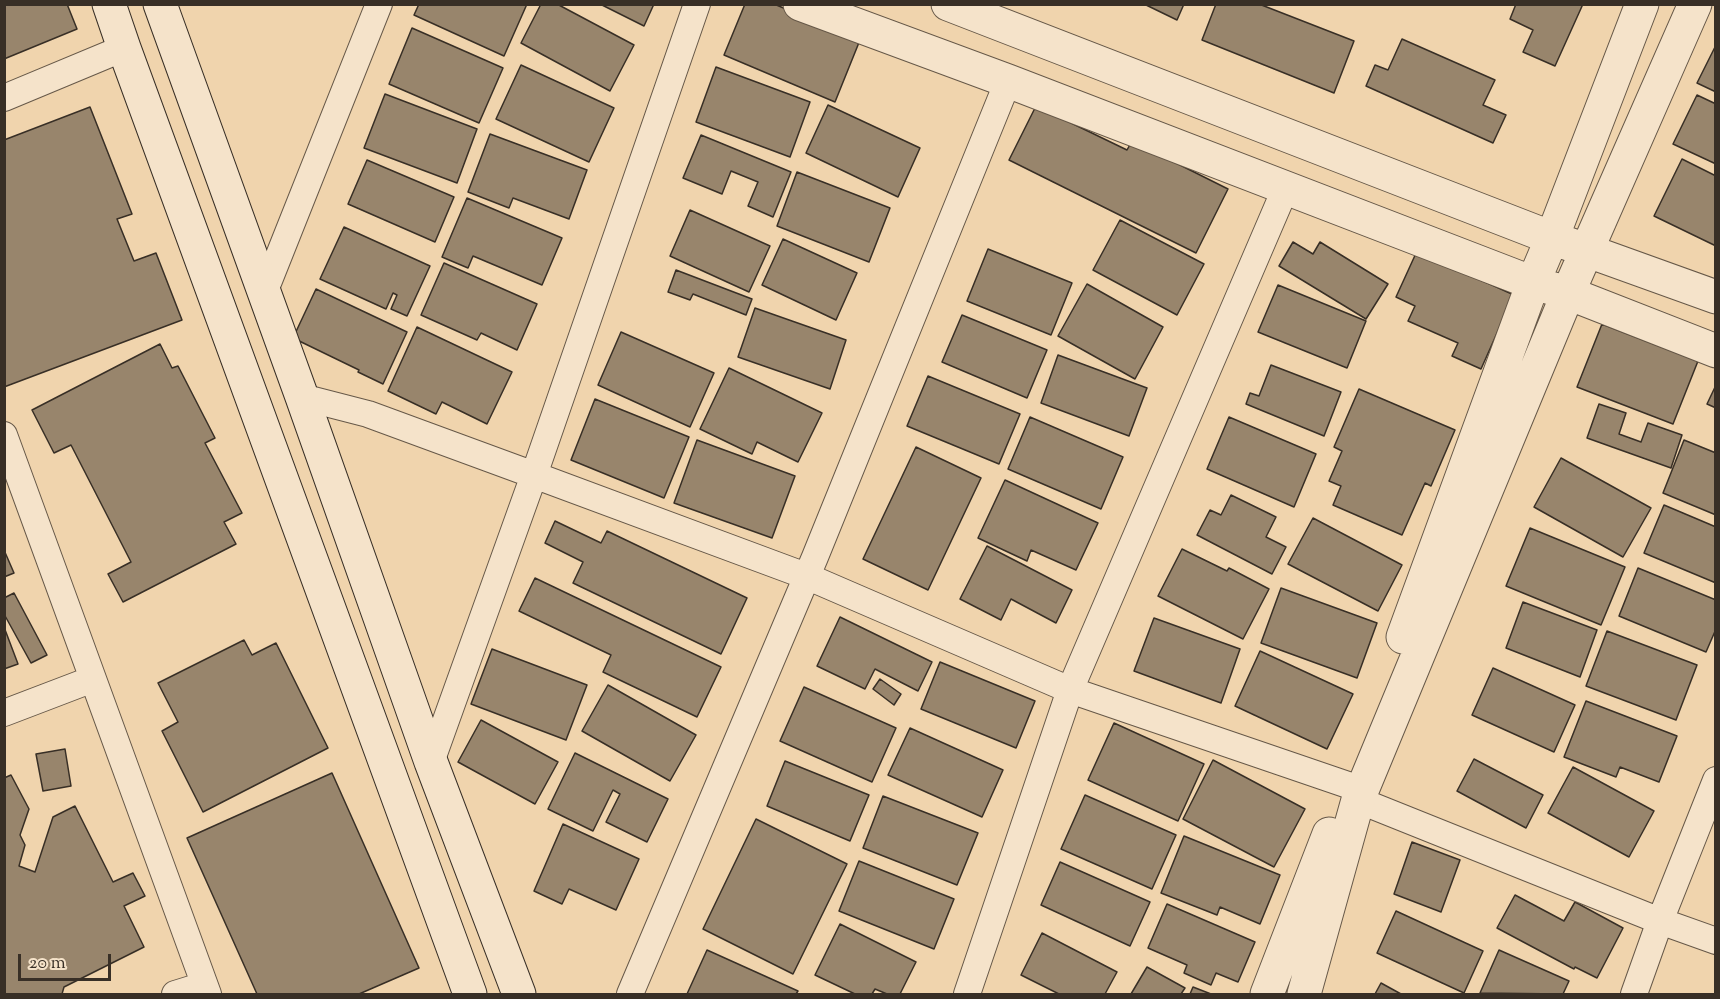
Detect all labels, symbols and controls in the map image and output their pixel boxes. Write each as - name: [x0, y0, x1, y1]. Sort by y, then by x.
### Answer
- scale bar: [21, 942, 114, 980]
- text: 20 m: [29, 951, 66, 977]

